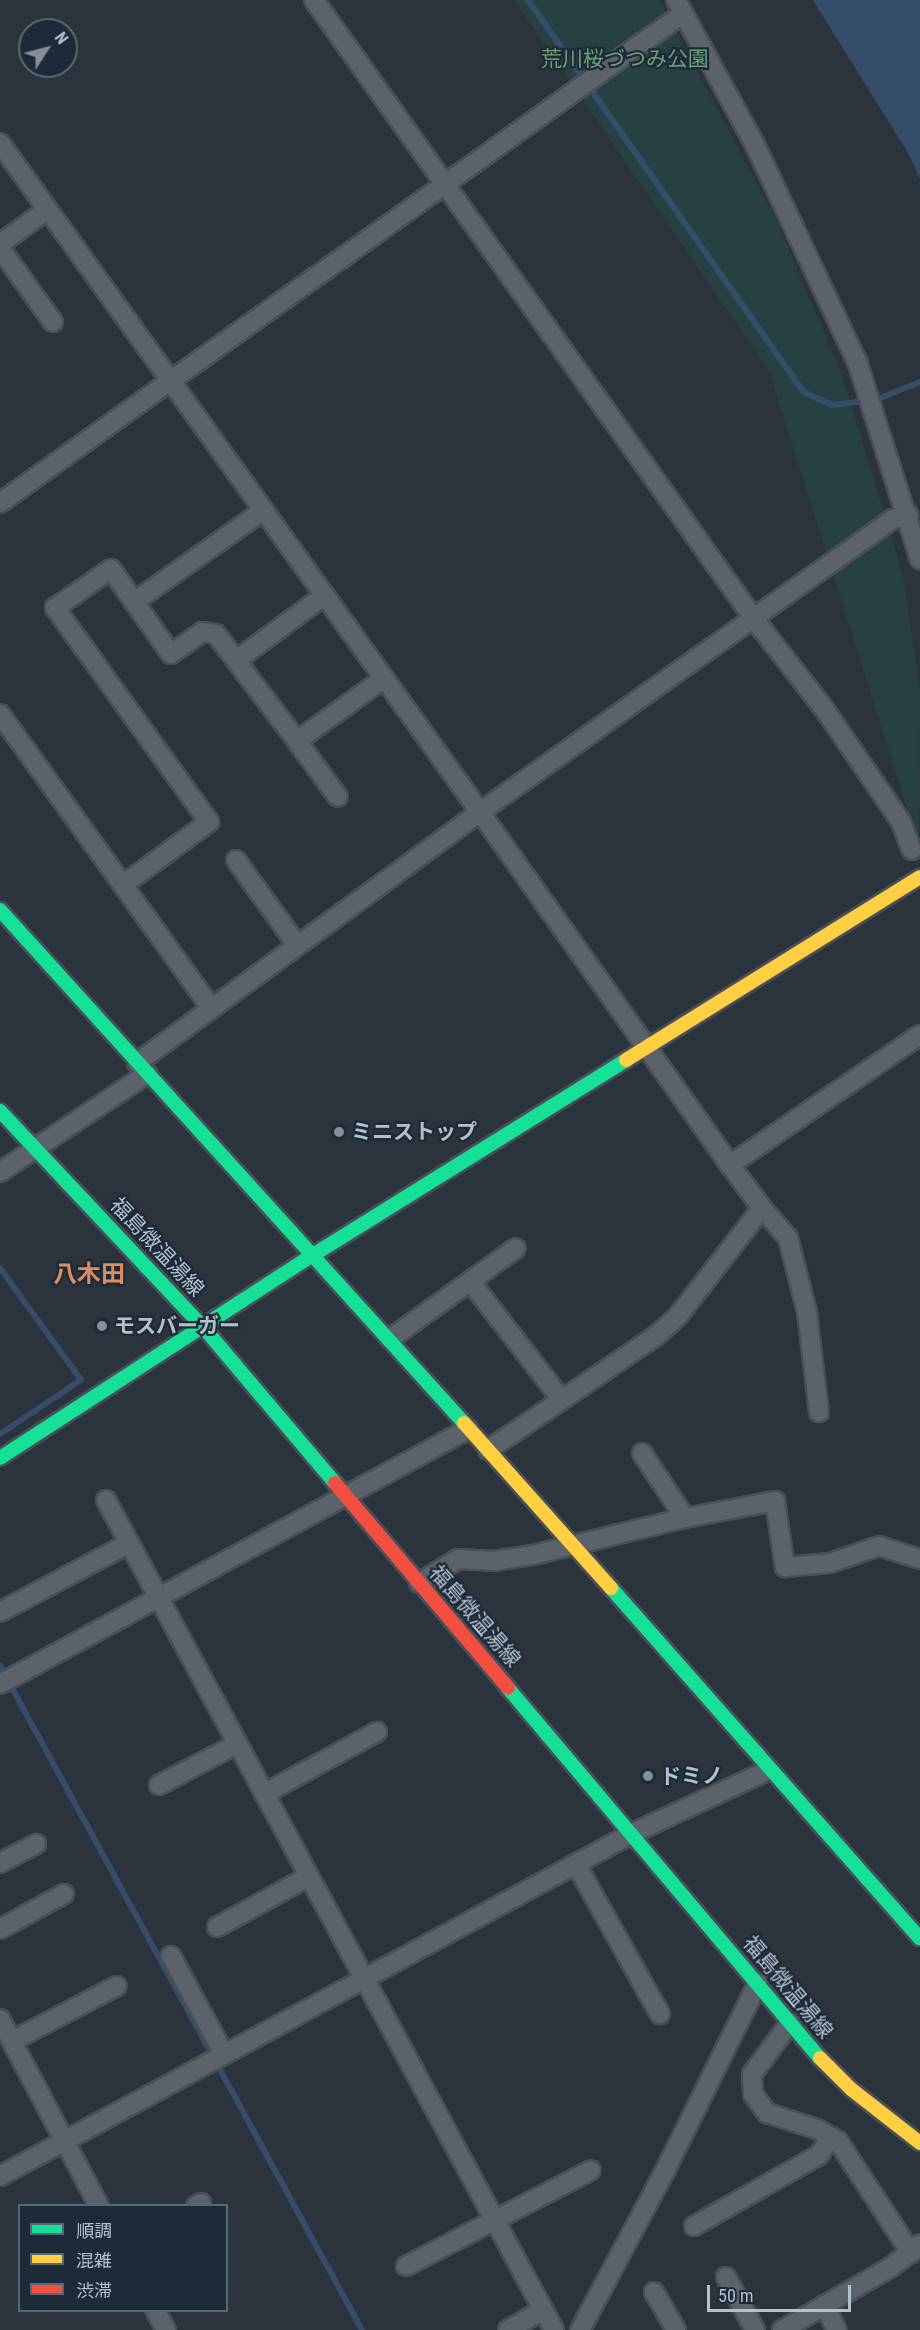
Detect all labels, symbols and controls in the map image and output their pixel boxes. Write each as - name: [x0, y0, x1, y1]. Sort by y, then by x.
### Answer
- north arrow: [18, 18, 78, 78]
- text: N: [51, 29, 72, 48]
- park label: 荒川桜づつみ公園: [541, 46, 709, 72]
- place label: ミニストップ: [351, 1119, 477, 1145]
- marker: ミニストップ: [332, 1125, 346, 1139]
- street label: 福島微温湯線: [105, 1192, 209, 1302]
- district label: 八木田: [53, 1261, 125, 1289]
- place label: モスバーガー: [114, 1313, 240, 1339]
- marker: モスバーガー: [95, 1319, 109, 1333]
- street label: 福島微温湯線: [424, 1560, 526, 1672]
- place label: ドミノ: [660, 1763, 723, 1789]
- marker: ドミノ: [641, 1769, 655, 1783]
- street label: 福島微温湯線: [738, 1931, 838, 2043]
- legend: [18, 2204, 228, 2312]
- text: 順調: [76, 2220, 112, 2241]
- text: 混雑: [76, 2250, 112, 2271]
- scale bar: [710, 2273, 854, 2311]
- text: 渋滞: [76, 2280, 112, 2301]
- text: 50 m: [718, 2285, 753, 2306]

